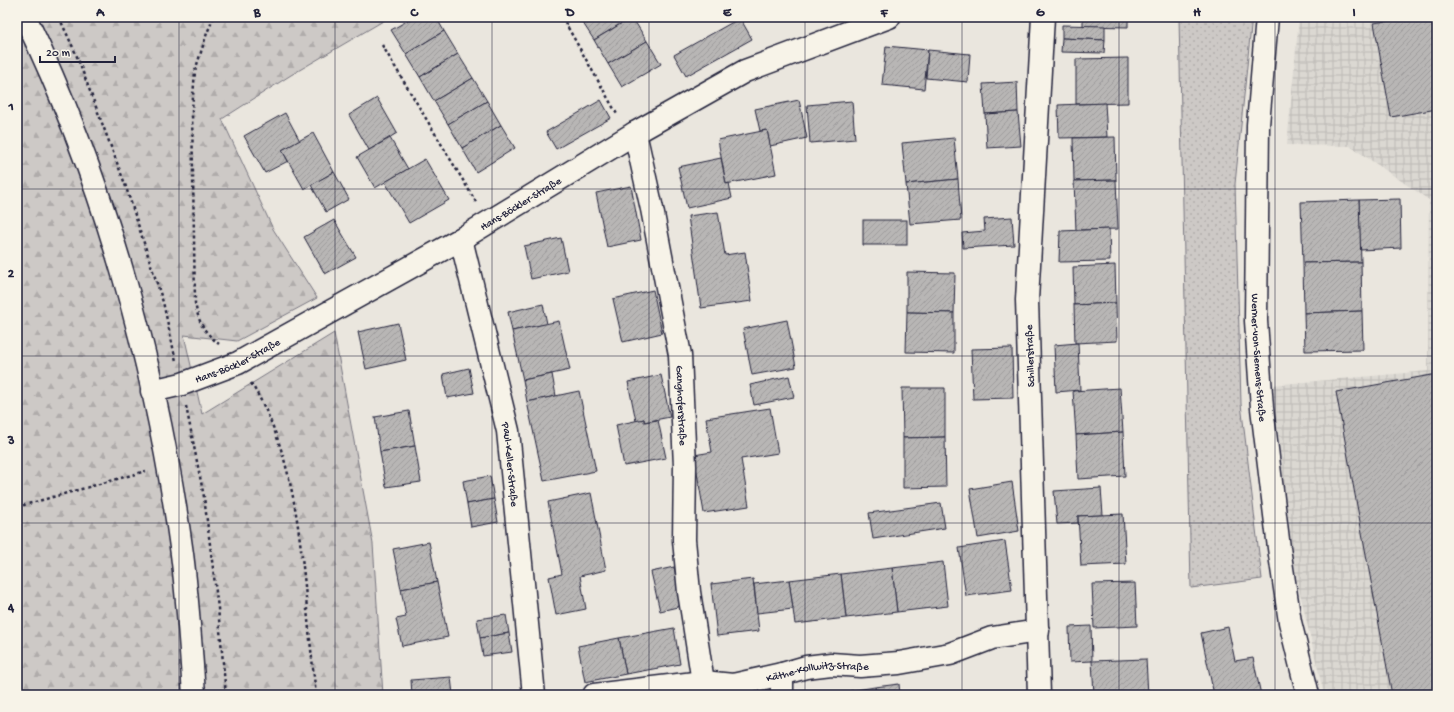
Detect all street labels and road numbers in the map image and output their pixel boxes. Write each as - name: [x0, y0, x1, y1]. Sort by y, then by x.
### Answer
- street label: Hans-Böckler-Straße: [478, 175, 564, 234]
- street label: Werner-von-Siemens-Straße: [1248, 294, 1268, 423]
- street label: Schillerstraße: [1024, 324, 1038, 387]
- street label: Hans-Böckler-Straße: [194, 337, 283, 387]
- street label: Ganghoferstraße: [672, 365, 688, 446]
- street label: Paul-Keller-Straße: [498, 420, 519, 508]
- street label: Käthe-Kollwitz-Straße: [765, 660, 870, 685]

